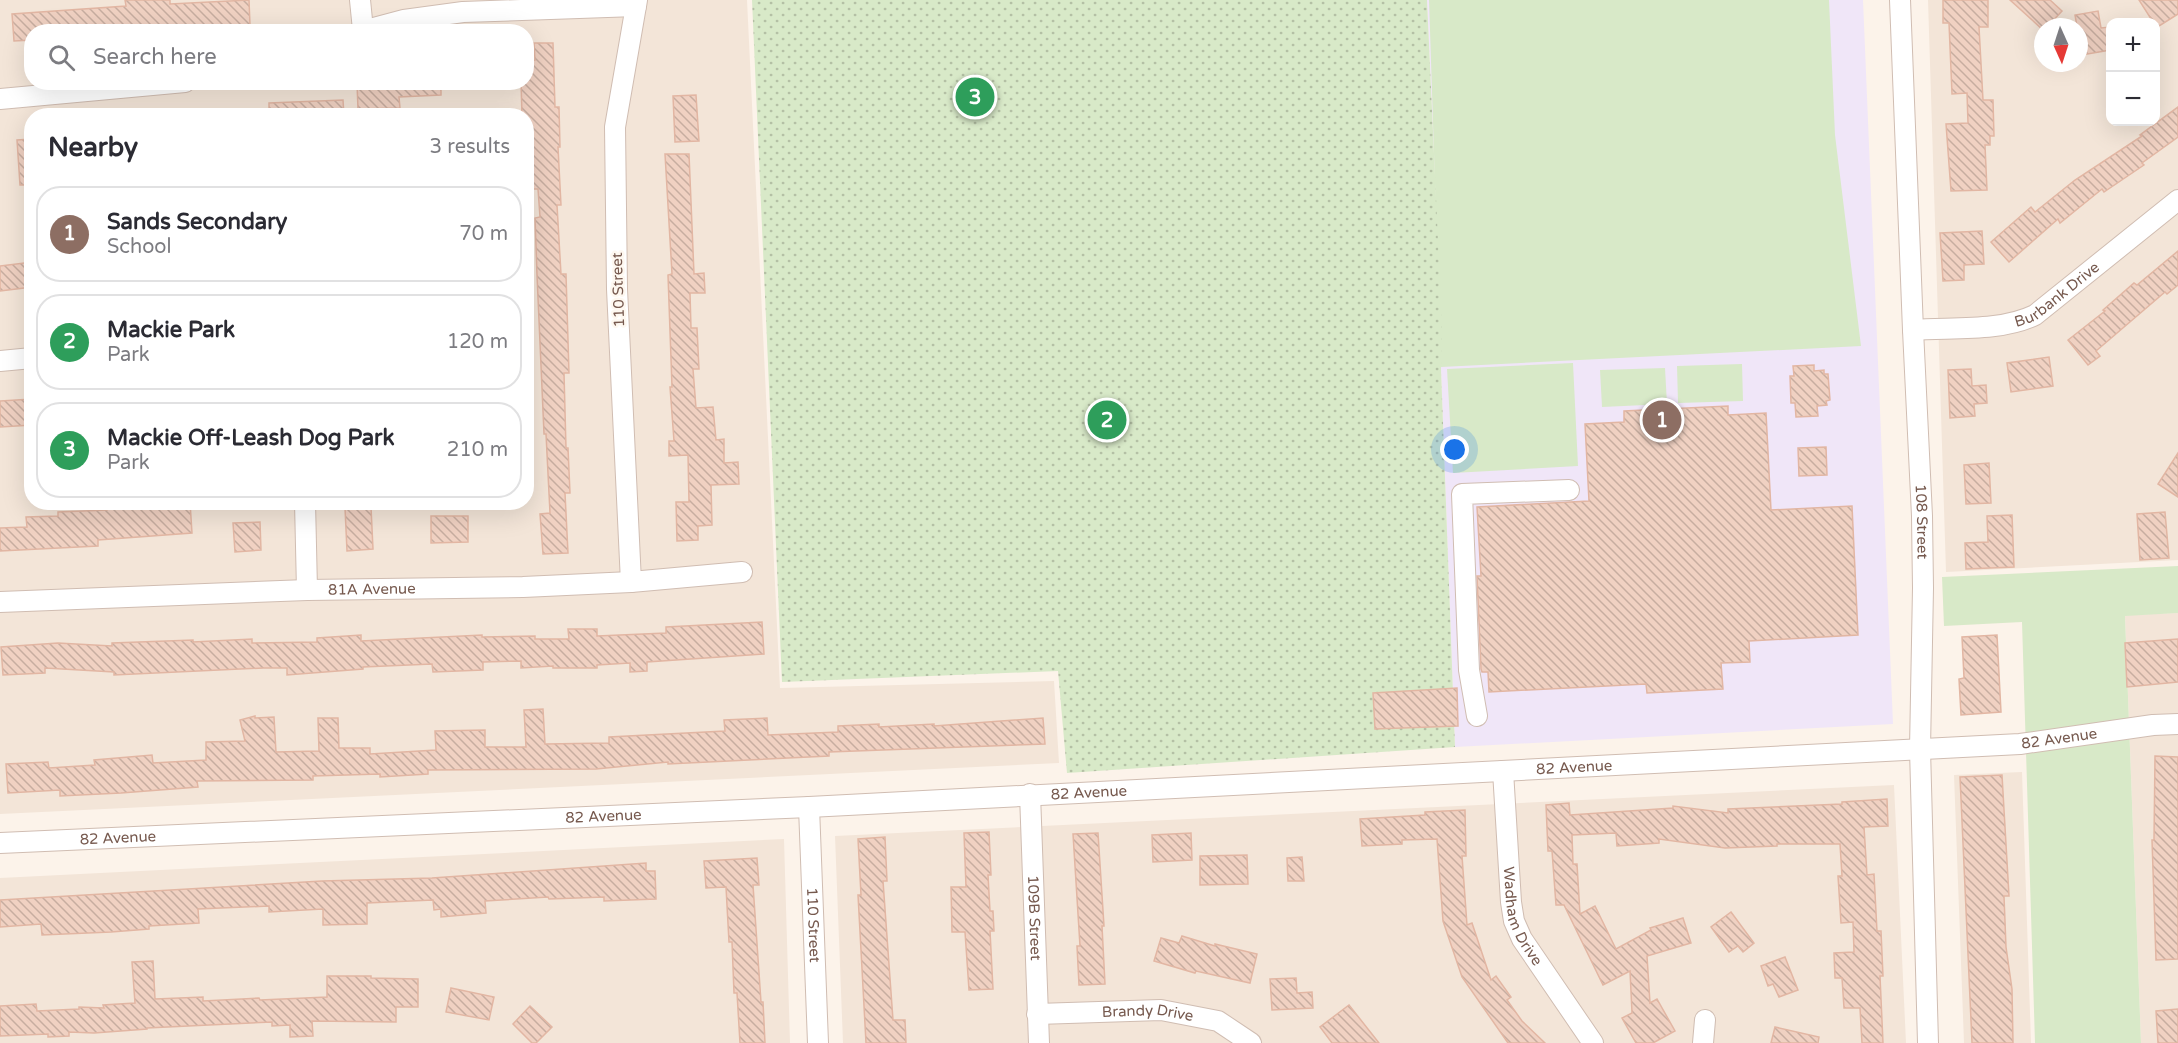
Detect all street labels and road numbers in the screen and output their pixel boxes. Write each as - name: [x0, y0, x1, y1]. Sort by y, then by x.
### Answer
- street label: 110 Street: [608, 252, 628, 328]
- street label: Burbank Drive: [2012, 258, 2103, 331]
- street label: 108 Street: [1911, 484, 1932, 559]
- street label: 81A Avenue: [328, 579, 416, 599]
- street label: 82 Avenue: [2020, 724, 2098, 753]
- street label: 82 Avenue: [1536, 756, 1613, 778]
- street label: 82 Avenue: [1050, 781, 1127, 803]
- street label: 82 Avenue: [565, 805, 642, 827]
- street label: 82 Avenue: [79, 827, 156, 848]
- street label: Wadham Drive: [1500, 866, 1546, 969]
- street label: 109B Street: [1024, 875, 1045, 961]
- street label: 110 Street: [803, 887, 824, 963]
- street label: Brandy Drive: [1102, 1000, 1195, 1025]

